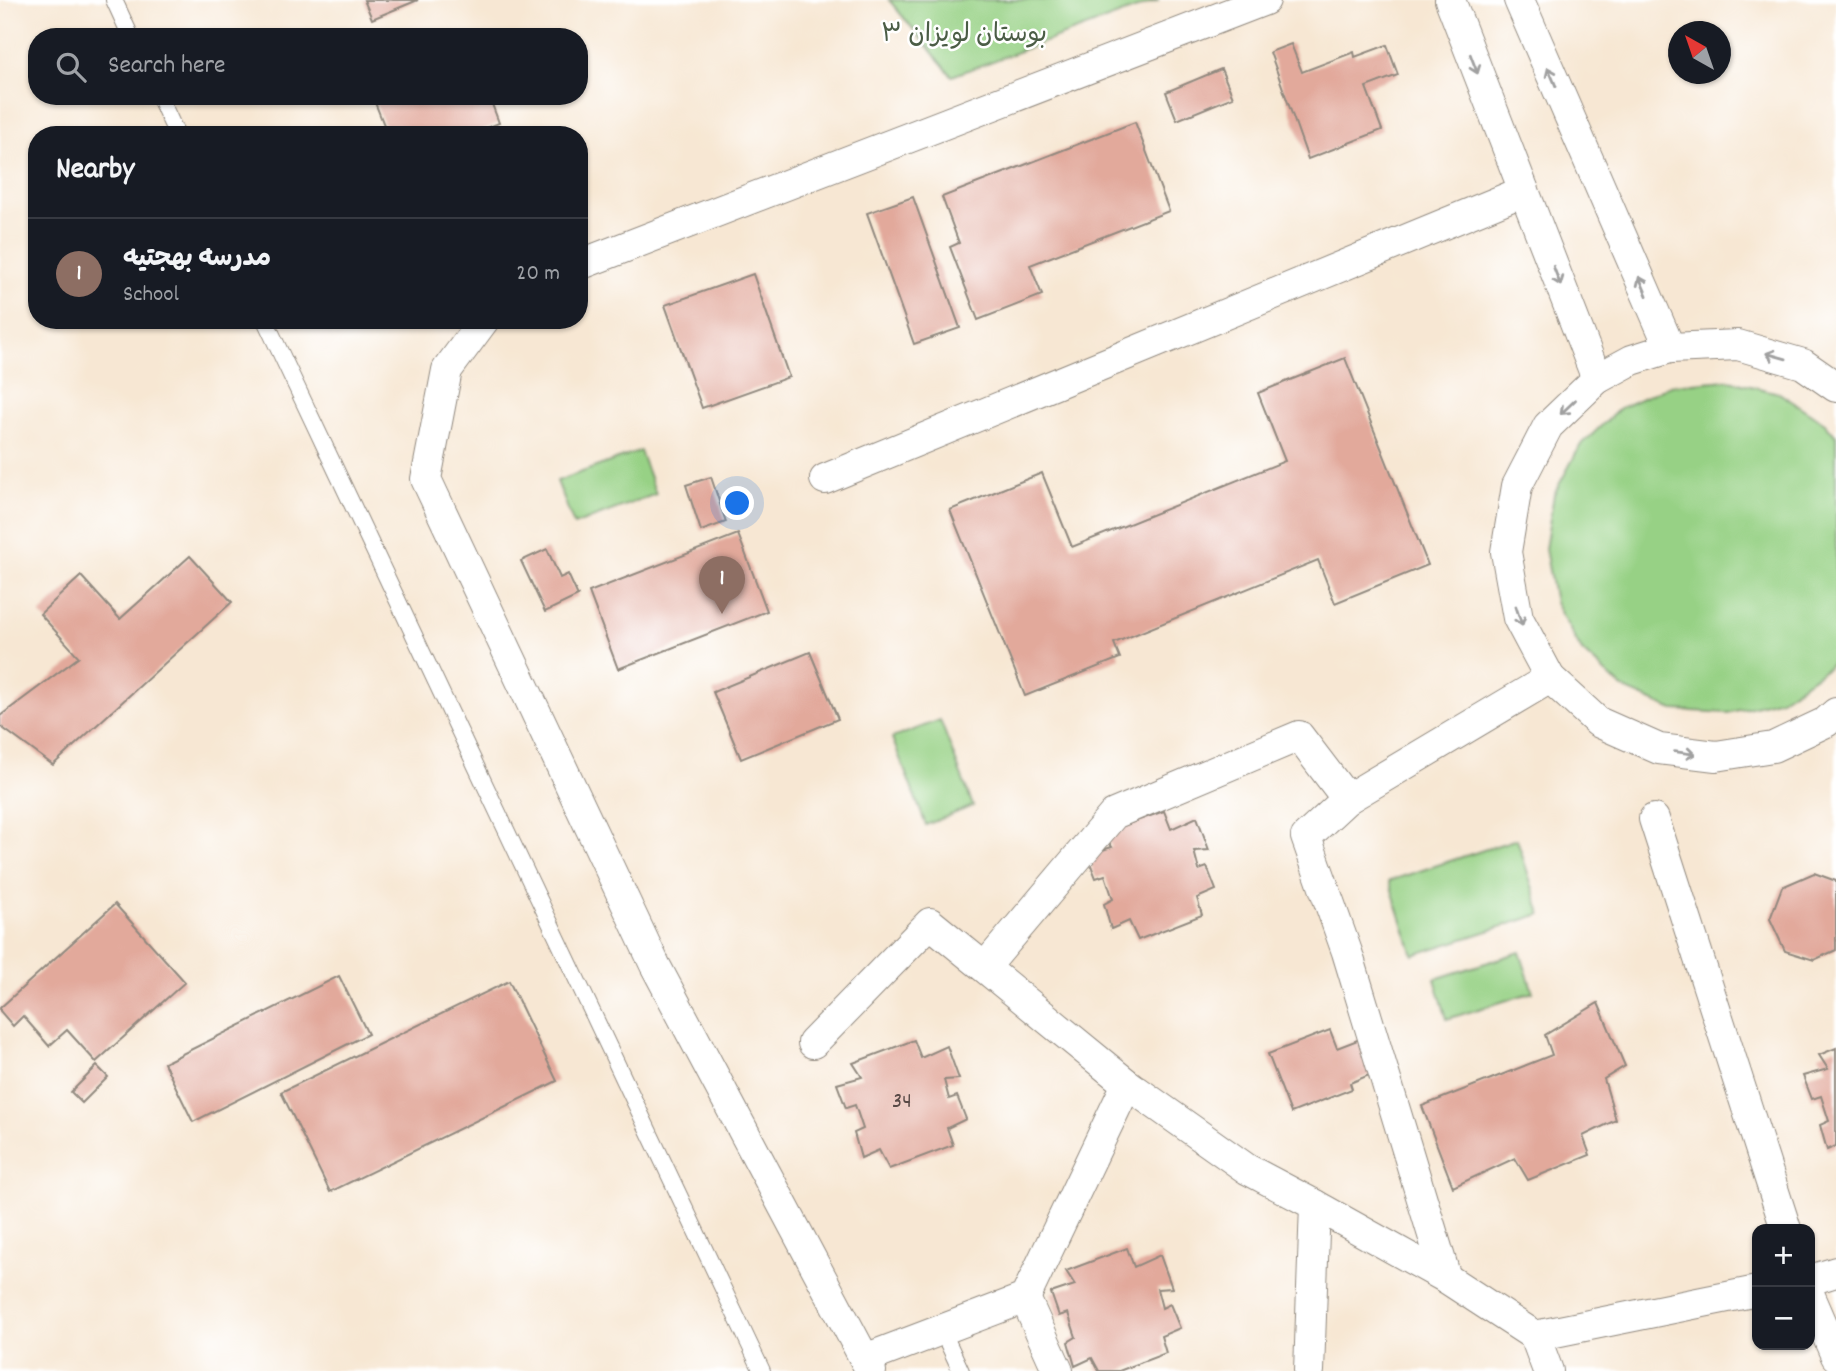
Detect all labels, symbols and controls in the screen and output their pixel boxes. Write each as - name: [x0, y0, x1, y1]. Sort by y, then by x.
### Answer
- park label: بوستان لویزان ۳: [881, 17, 1047, 54]
- north arrow: [1668, 21, 1731, 84]
- search box: [28, 28, 588, 105]
- icon: search: [52, 48, 90, 86]
- text: Search here: [108, 48, 226, 85]
- one-way arrow: [1469, 52, 1482, 74]
- one-way arrow: [1545, 67, 1558, 88]
- text: Nearby: [56, 150, 134, 193]
- text: مدرسه بهجتیه: [123, 241, 271, 278]
- text: 1: [76, 258, 82, 291]
- text: 20 m: [516, 258, 560, 291]
- one-way arrow: [1551, 264, 1564, 286]
- one-way arrow: [1636, 275, 1649, 297]
- text: School: [123, 279, 179, 312]
- one-way arrow: [1765, 349, 1787, 362]
- one-way arrow: [1559, 399, 1577, 415]
- your location: [720, 486, 754, 520]
- pin: 1: [699, 556, 745, 614]
- one-way arrow: [1514, 604, 1526, 626]
- one-way arrow: [1673, 746, 1695, 759]
- house number: 34: [892, 1086, 912, 1119]
- map controls: [1752, 1224, 1815, 1350]
- button: +: [1752, 1224, 1815, 1287]
- button: −: [1752, 1287, 1815, 1350]

